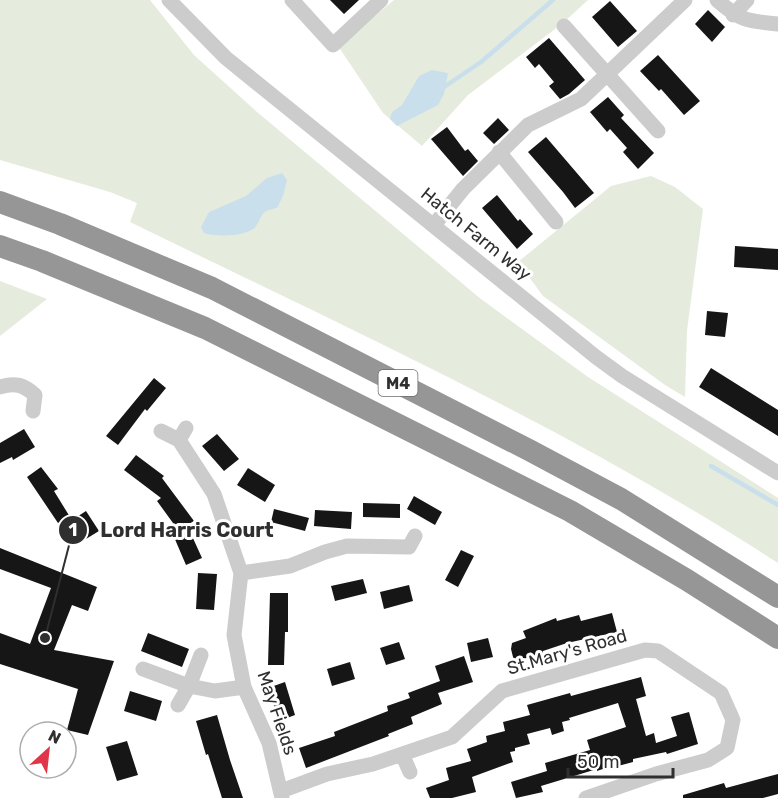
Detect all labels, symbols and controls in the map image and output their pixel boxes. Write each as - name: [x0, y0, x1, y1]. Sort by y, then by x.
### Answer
- street label: Hatch Farm Way: [416, 183, 536, 285]
- road number: M4: [378, 370, 418, 396]
- callout: Lord Harris Court: [58, 511, 286, 549]
- text: Lord Harris Court: [100, 518, 274, 542]
- text: 1: [69, 519, 77, 541]
- street label: St.Mary's Road: [505, 624, 629, 680]
- street label: May Fields: [252, 668, 302, 758]
- north arrow: [18, 720, 78, 780]
- text: N: [45, 726, 64, 748]
- scale bar: [568, 741, 673, 779]
- text: 50 m: [577, 751, 620, 773]

